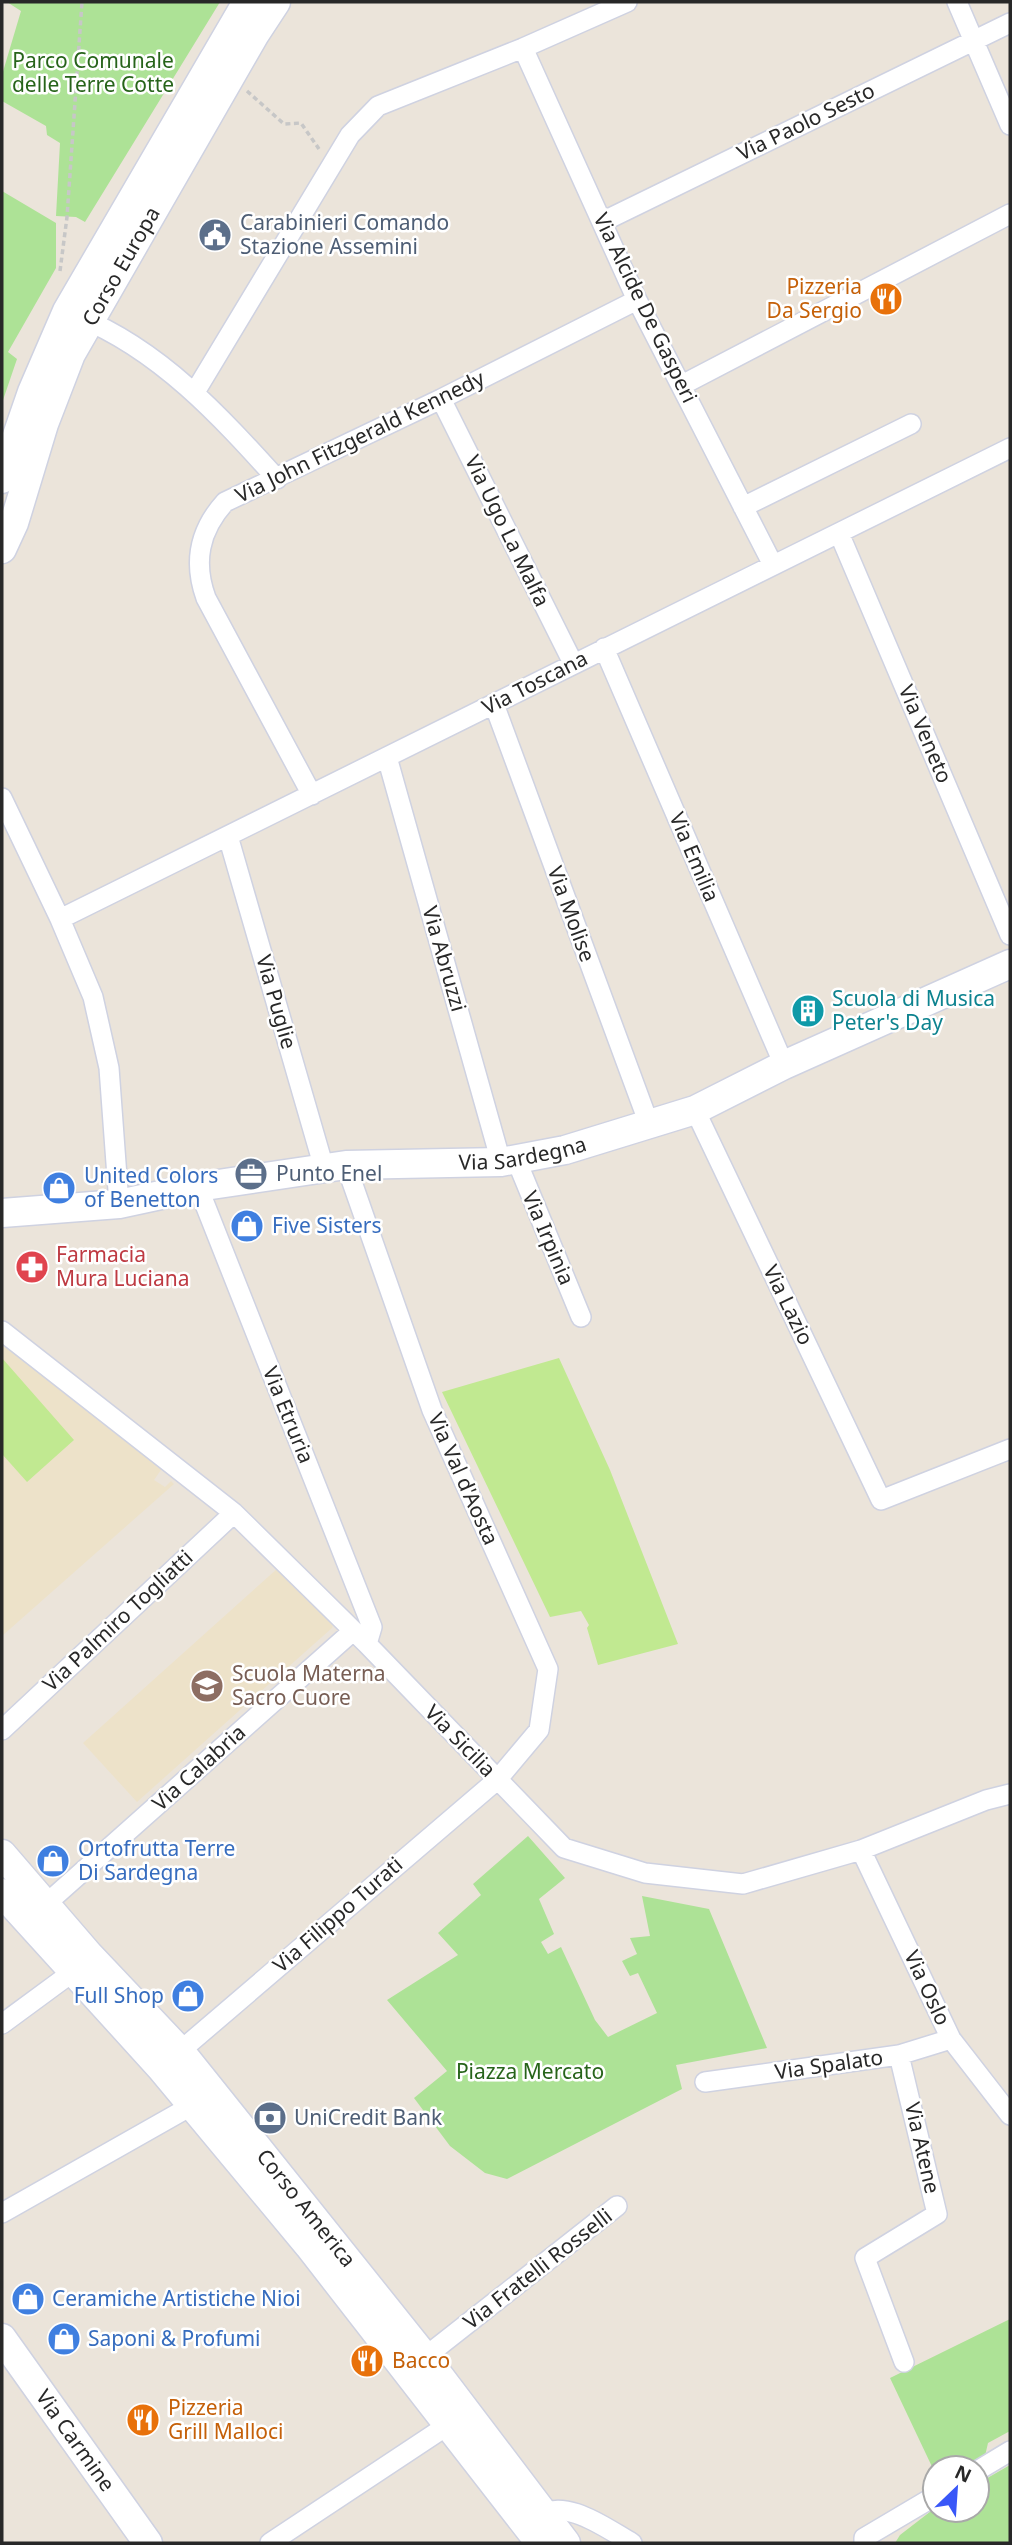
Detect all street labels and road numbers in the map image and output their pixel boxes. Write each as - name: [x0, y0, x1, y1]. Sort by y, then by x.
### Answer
- street label: Via Paolo Sesto: [732, 76, 879, 167]
- street label: Corso Europa: [75, 201, 166, 331]
- street label: Via Alcide De Gasperi: [588, 208, 704, 407]
- street label: Via John Fitzgerald Kennedy: [230, 363, 489, 509]
- street label: Via Ugo La Malfa: [459, 450, 557, 611]
- street label: Via Toscana: [477, 644, 592, 721]
- street label: Via Veneto: [893, 680, 959, 787]
- street label: Via Emilia: [664, 808, 726, 906]
- street label: Via Molise: [542, 862, 602, 965]
- street label: Via Abruzzi: [417, 903, 473, 1015]
- street label: Via Puglie: [250, 951, 304, 1052]
- street label: Via Sardegna: [458, 1129, 590, 1176]
- street label: Via Irpinia: [517, 1186, 581, 1289]
- street label: Via Lazio: [757, 1260, 820, 1349]
- street label: Via Etruria: [257, 1362, 321, 1467]
- street label: Via Val d'Aosta: [422, 1408, 506, 1549]
- street label: Via Palmiro Togliatti: [36, 1543, 198, 1697]
- street label: Via Sicilia: [419, 1698, 502, 1783]
- street label: Via Calabria: [146, 1718, 251, 1817]
- street label: Via Filippo Turati: [267, 1850, 408, 1978]
- street label: Via Oslo: [898, 1945, 957, 2030]
- street label: Via Spalato: [773, 2043, 885, 2085]
- street label: Via Atene: [899, 2099, 947, 2196]
- street label: Corso America: [251, 2143, 363, 2273]
- street label: Via Fratelli Rosselli: [457, 2201, 617, 2335]
- street label: Via Carmine: [30, 2383, 122, 2497]

